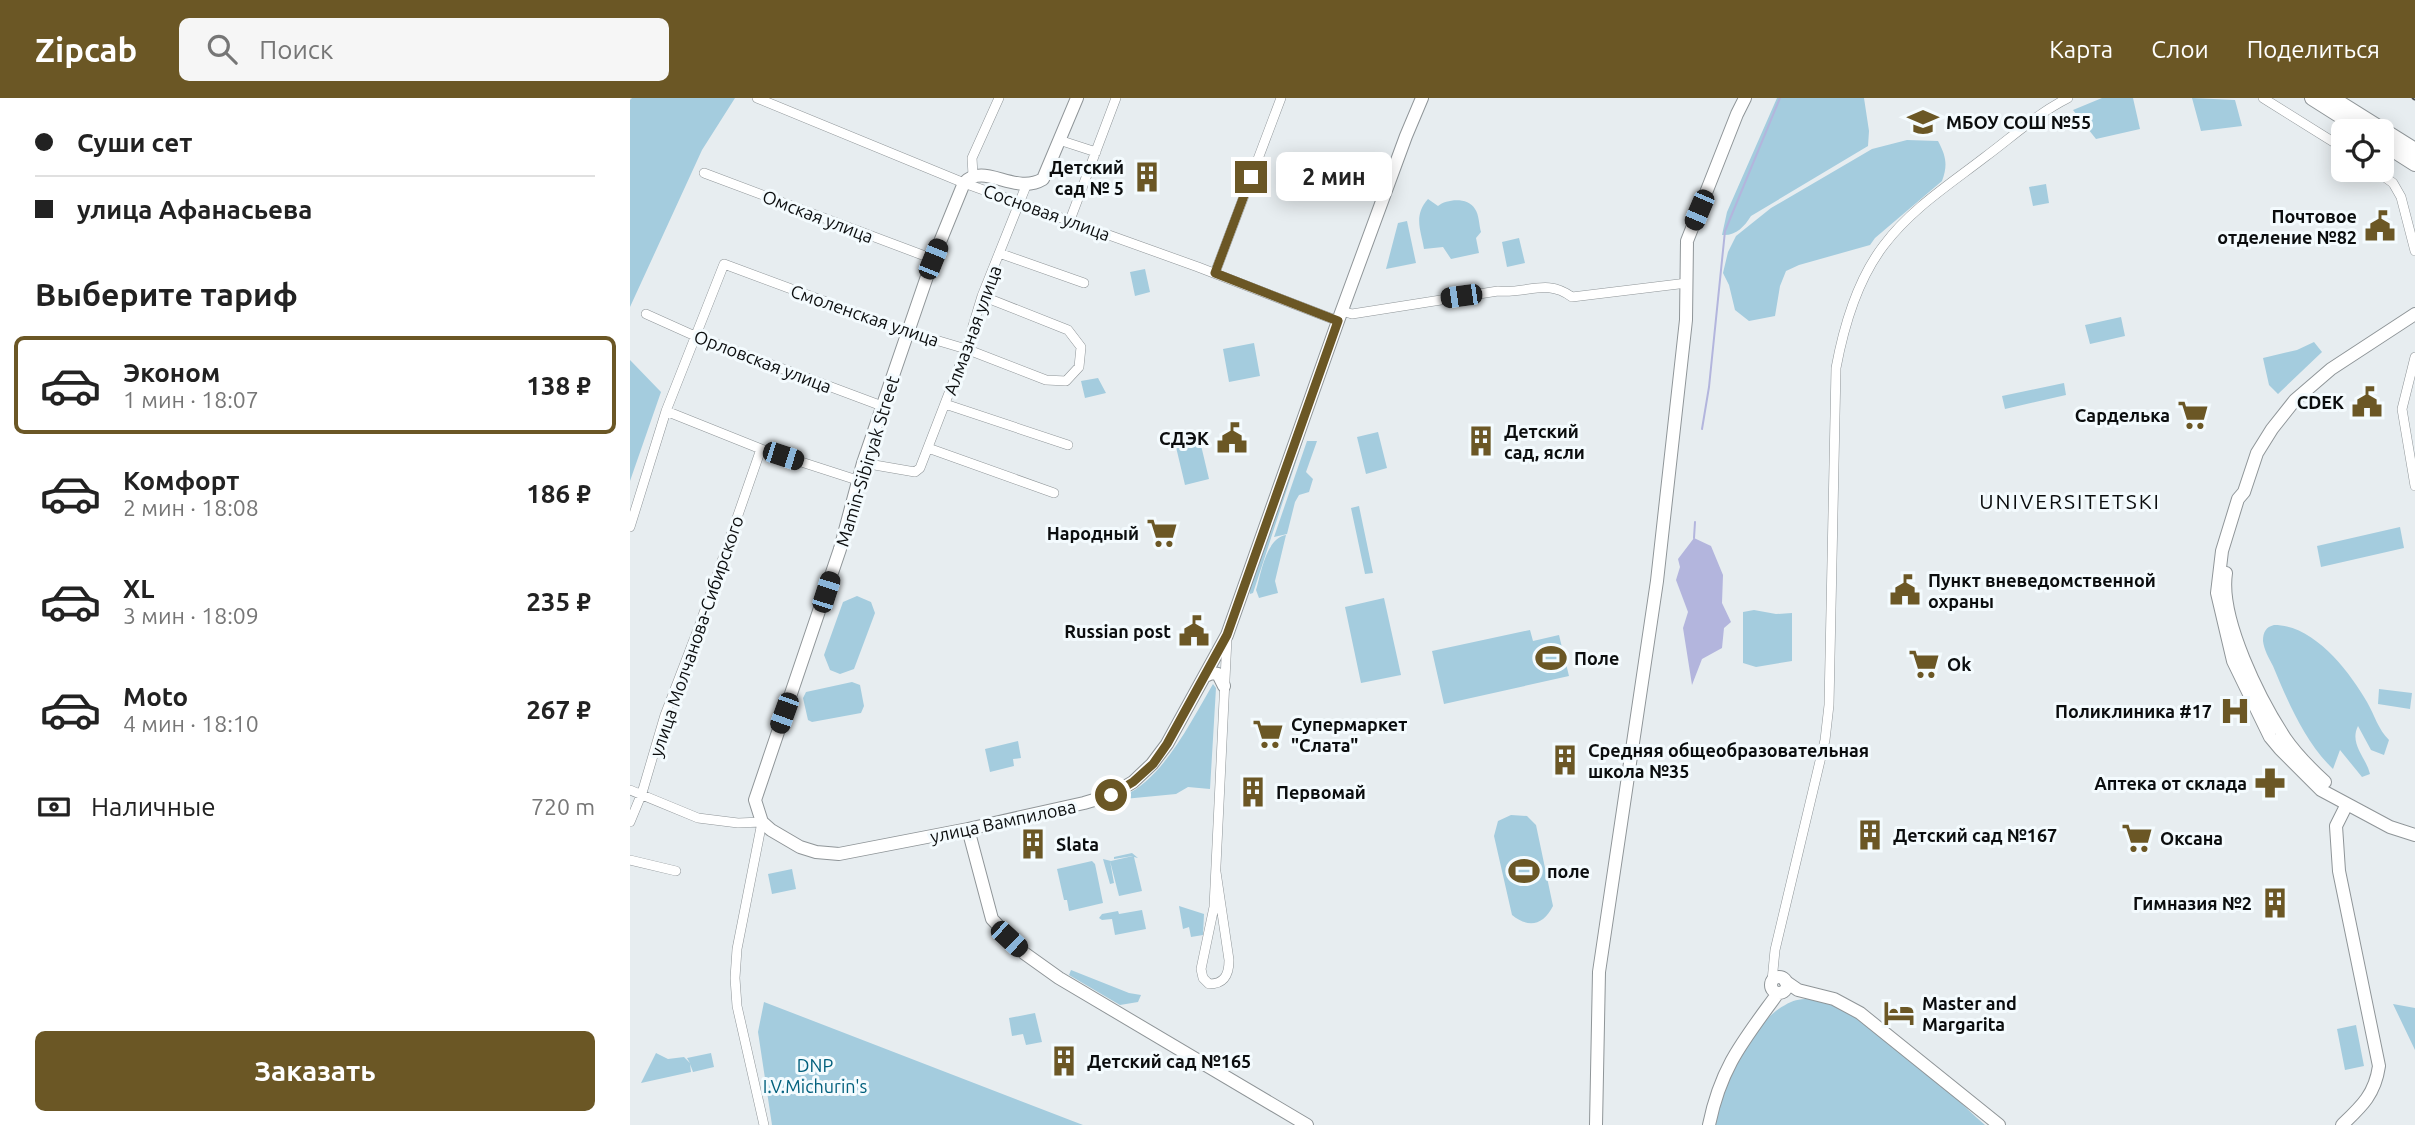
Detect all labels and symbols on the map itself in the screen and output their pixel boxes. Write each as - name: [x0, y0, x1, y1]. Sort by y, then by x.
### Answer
- school or university icon: МБОУ СОШ №55: [1906, 105, 1940, 139]
- place label: МБОУ СОШ №55: [1946, 112, 2091, 132]
- callout: 2 мин: [1276, 153, 1391, 202]
- place label: Детский сад № 5: [1049, 157, 1124, 198]
- building icon: Детский сад № 5: [1130, 160, 1164, 194]
- route end: [1235, 161, 1267, 193]
- street label: Сосновая улица: [981, 180, 1113, 244]
- street label: Омская улица: [760, 186, 876, 246]
- car: [1682, 187, 1717, 233]
- place label: Почтовое отделение №82: [2217, 206, 2357, 247]
- public building icon: Почтовое отделение №82: [2363, 209, 2397, 243]
- car: [916, 236, 951, 282]
- street label: Алмазная улица: [939, 262, 1005, 398]
- street label: Смоленская улица: [788, 280, 942, 350]
- car: [1439, 283, 1484, 309]
- street label: Орловская улица: [692, 326, 834, 396]
- street label: Mamin-Sibiryak Street: [831, 373, 903, 549]
- public building icon: CDEK: [2350, 385, 2384, 419]
- place label: CDEK: [2297, 392, 2344, 412]
- supermarket icon: Сарделька: [2176, 398, 2210, 432]
- place label: Сарделька: [2075, 405, 2170, 425]
- public building icon: СДЭК: [1215, 421, 1249, 455]
- place label: Детский сад, ясли: [1504, 421, 1585, 462]
- building icon: Детский сад, ясли: [1464, 424, 1498, 458]
- place label: СДЭК: [1159, 428, 1209, 448]
- car: [760, 440, 807, 472]
- district label: UNIVERSITETSKI: [1979, 489, 2161, 513]
- street label: улица Молчанова-Сибирского: [645, 513, 747, 759]
- supermarket icon: Народный: [1145, 516, 1179, 550]
- place label: Народный: [1047, 523, 1139, 543]
- car: [810, 569, 843, 615]
- place label: Пункт вневедомственной охраны: [1928, 570, 2156, 611]
- public building icon: Пункт вневедомственной охраны: [1888, 573, 1922, 607]
- public building icon: Russian post: [1177, 614, 1211, 648]
- place label: Russian post: [1064, 621, 1171, 641]
- sports icon: Поле: [1534, 641, 1568, 675]
- supermarket icon: Ok: [1907, 647, 1941, 681]
- place label: Поле: [1574, 648, 1619, 668]
- place label: Ok: [1947, 654, 1971, 674]
- car: [767, 690, 802, 736]
- hospital icon: Поликлиника #17: [2218, 694, 2252, 728]
- place label: Поликлиника #17: [2055, 701, 2212, 721]
- place label: Супермаркет "Слата": [1291, 714, 1407, 755]
- supermarket icon: Супермаркет "Слата": [1251, 717, 1285, 751]
- place label: Средняя общеобразовательная школа №35: [1588, 740, 1869, 781]
- building icon: Средняя общеобразовательная школа №35: [1548, 743, 1582, 777]
- pharmacy icon: Аптека от склада: [2253, 766, 2287, 800]
- place label: Аптека от склада: [2094, 773, 2247, 793]
- building icon: Первомай: [1236, 775, 1270, 809]
- route start: [1095, 779, 1127, 811]
- place label: Первомай: [1276, 782, 1366, 802]
- street label: улица Вампилова: [928, 796, 1078, 846]
- building icon: Детский сад №167: [1853, 818, 1887, 852]
- supermarket icon: Оксана: [2120, 821, 2154, 855]
- place label: Детский сад №167: [1893, 825, 2057, 845]
- building icon: Slata: [1016, 827, 1050, 861]
- place label: Оксана: [2160, 828, 2223, 848]
- place label: Slata: [1056, 834, 1099, 854]
- sports icon: поле: [1507, 854, 1541, 888]
- place label: поле: [1547, 861, 1590, 881]
- building icon: Гимназия №2: [2258, 886, 2292, 920]
- place label: Гимназия №2: [2133, 893, 2252, 913]
- car: [987, 917, 1032, 961]
- place label: Master and Margarita: [1922, 993, 2017, 1034]
- hotel icon: Master and Margarita: [1882, 996, 1916, 1030]
- building icon: Детский сад №165: [1047, 1044, 1081, 1078]
- place label: Детский сад №165: [1087, 1051, 1251, 1071]
- park label: DNP I.V.Michurin's: [763, 1055, 868, 1096]

